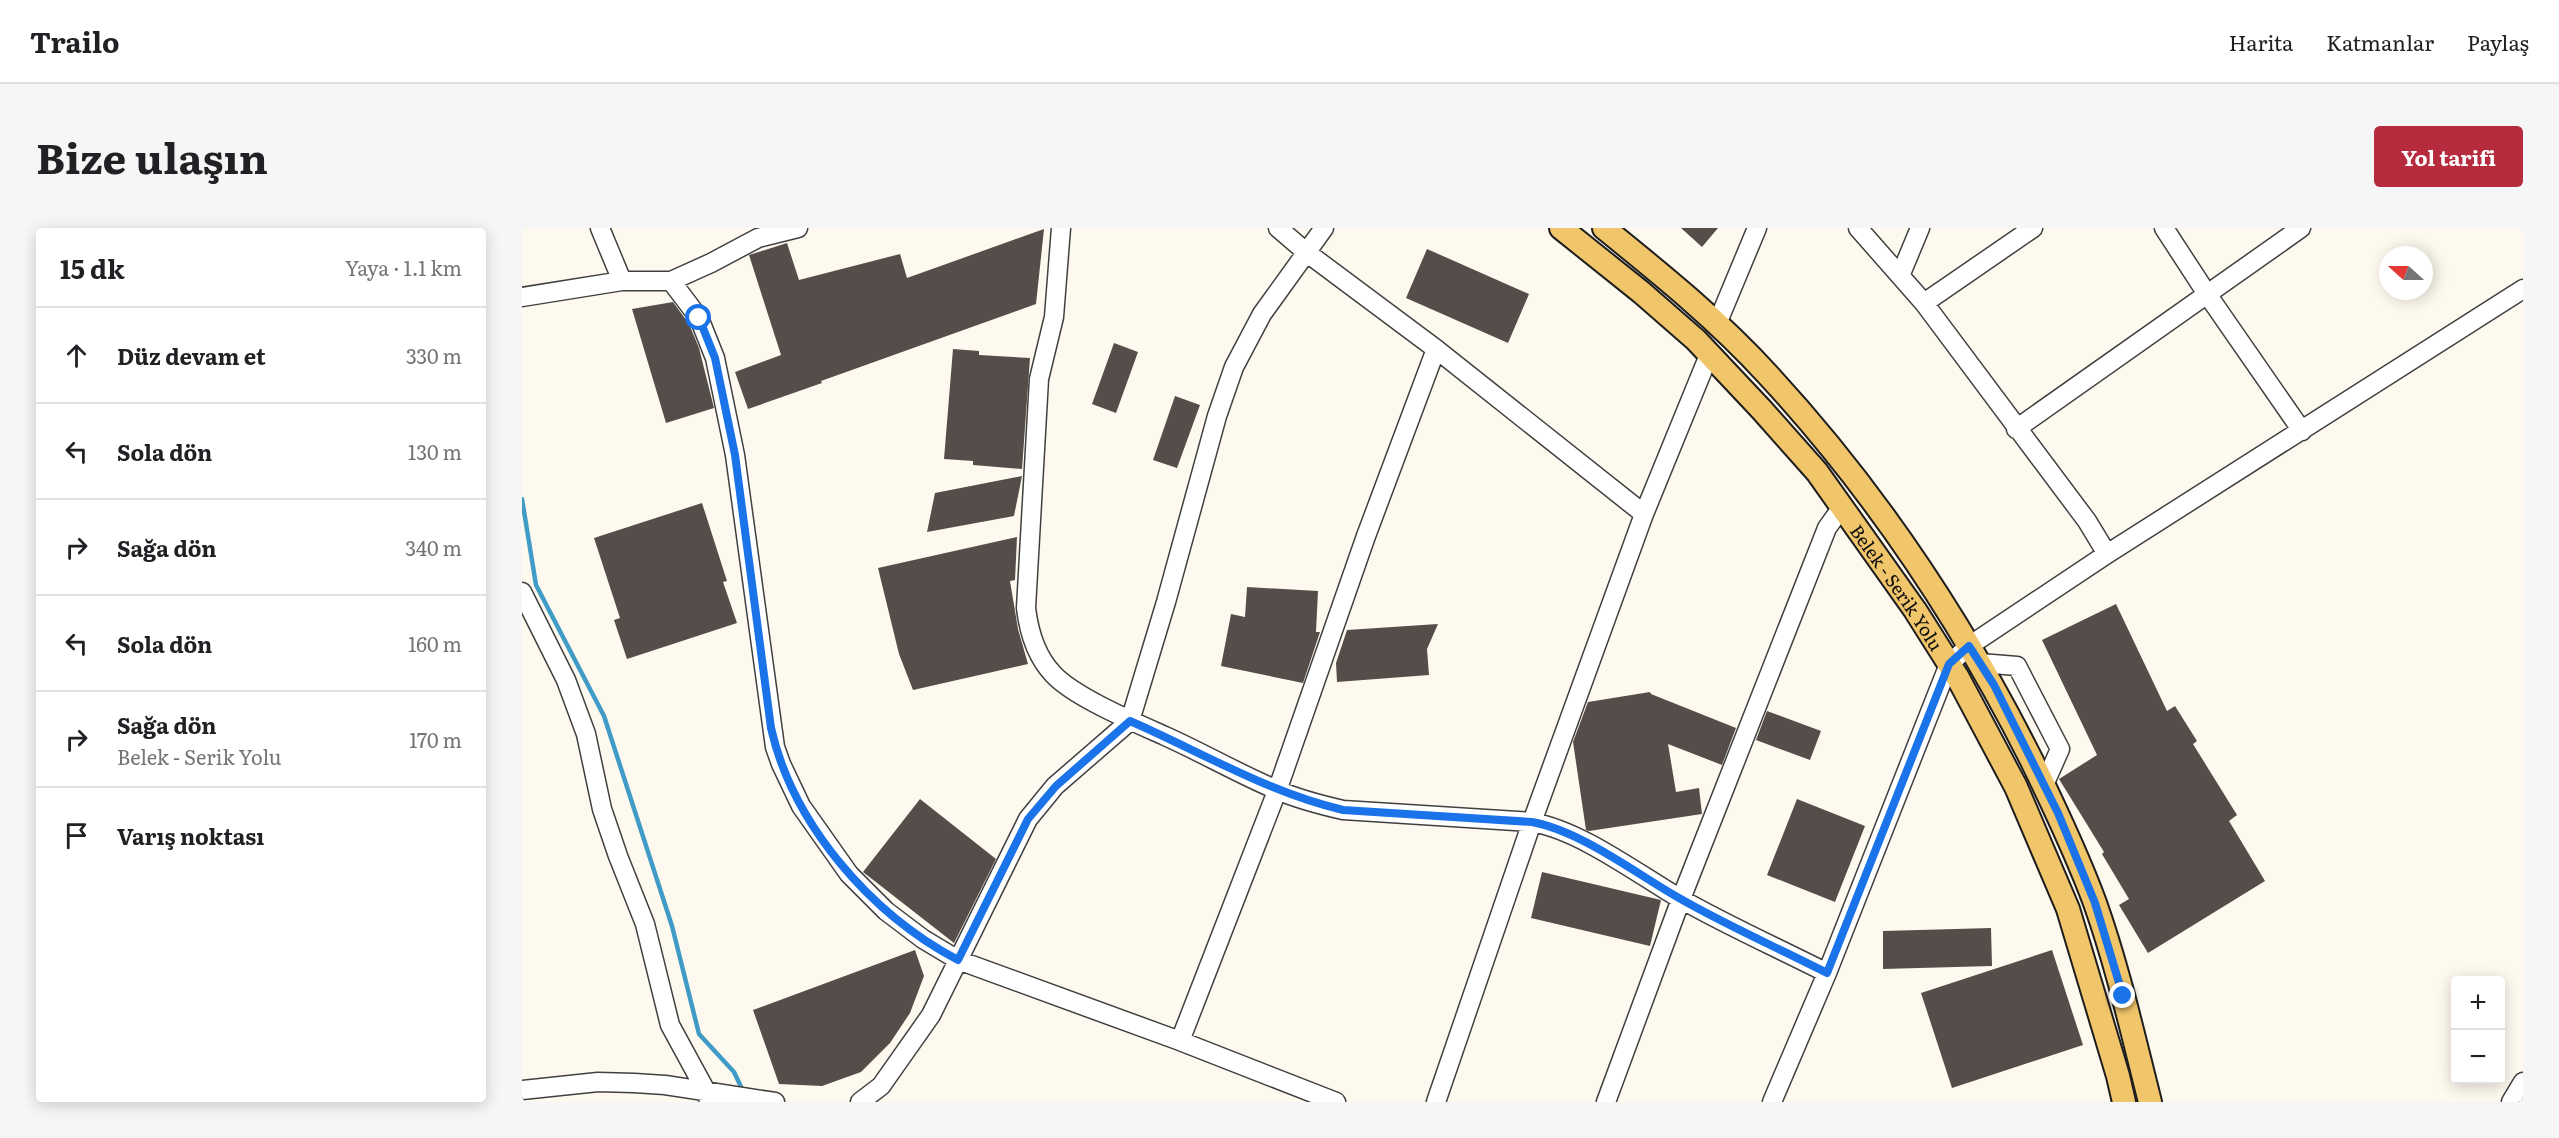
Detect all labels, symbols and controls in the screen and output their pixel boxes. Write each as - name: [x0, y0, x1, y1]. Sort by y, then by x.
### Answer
- text: Trailo: [30, 20, 119, 62]
- text: Harita: [2229, 26, 2293, 57]
- text: Katmanlar: [2326, 26, 2434, 57]
- text: Paylaş: [2467, 26, 2529, 57]
- text: Bize ulaşın: [36, 125, 268, 187]
- button: Yol tarifi: [2374, 126, 2523, 187]
- north arrow: [2379, 246, 2433, 300]
- text: 15 dk: [60, 248, 125, 287]
- text: Yaya · 1.1 km: [345, 252, 462, 282]
- route start: [685, 304, 711, 330]
- icon: ahead: [60, 339, 93, 372]
- text: Düz devam et: [117, 339, 266, 372]
- text: 330 m: [406, 340, 462, 370]
- icon: left: [60, 435, 93, 468]
- text: Sola dön: [117, 435, 212, 468]
- text: 130 m: [408, 436, 462, 466]
- street label: Belek - Serik Yolu: [1844, 518, 1951, 655]
- icon: right: [60, 531, 93, 564]
- text: Sağa dön: [117, 531, 217, 564]
- text: 340 m: [405, 532, 462, 562]
- icon: left: [60, 627, 93, 660]
- text: Sola dön: [117, 627, 212, 660]
- text: 160 m: [408, 628, 462, 658]
- text: Sağa dön: [117, 708, 217, 741]
- icon: right: [60, 723, 93, 756]
- text: 170 m: [409, 724, 462, 754]
- text: Belek - Serik Yolu: [117, 741, 281, 771]
- icon: arrive: [60, 819, 93, 852]
- text: Varış noktası: [117, 819, 264, 852]
- map controls: [2451, 976, 2505, 1084]
- button: +: [2451, 976, 2505, 1030]
- route end: [2109, 982, 2135, 1008]
- button: −: [2451, 1030, 2505, 1084]

